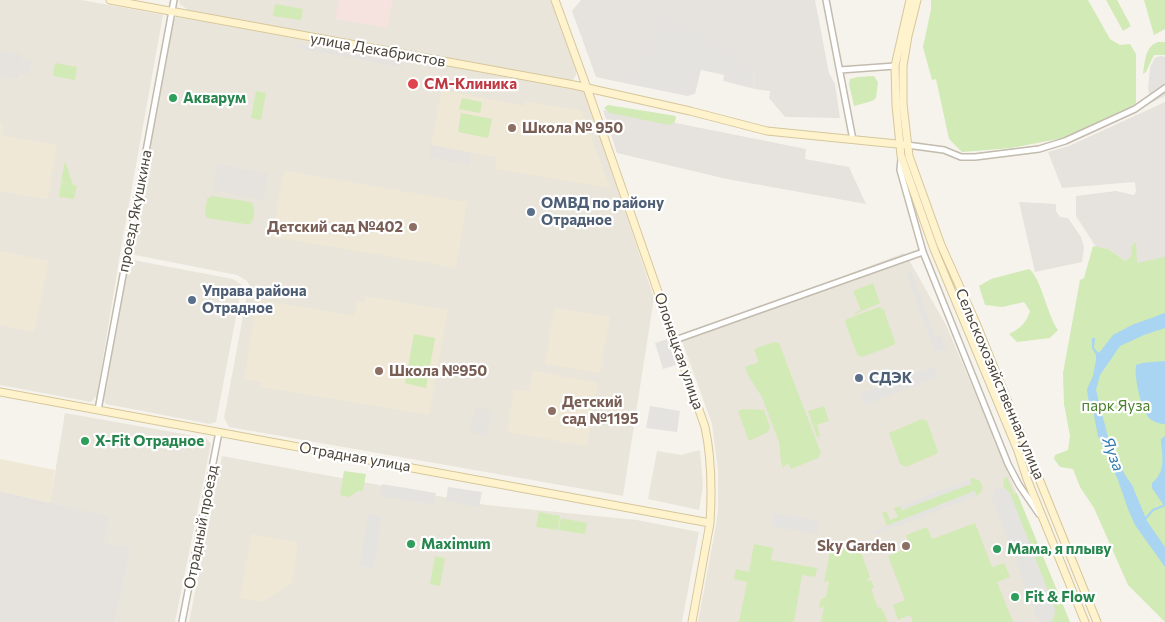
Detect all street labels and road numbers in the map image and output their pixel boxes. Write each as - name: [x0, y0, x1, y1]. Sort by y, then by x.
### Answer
- street label: улица Декабристов: [309, 29, 447, 71]
- street label: проезд Якушкина: [114, 148, 156, 274]
- street label: Сельскохозяйственная улица: [952, 286, 1048, 482]
- street label: Олонецкая улица: [651, 290, 707, 412]
- street label: Отрадная улица: [298, 438, 412, 476]
- street label: Отрадный проезд: [180, 464, 222, 590]

